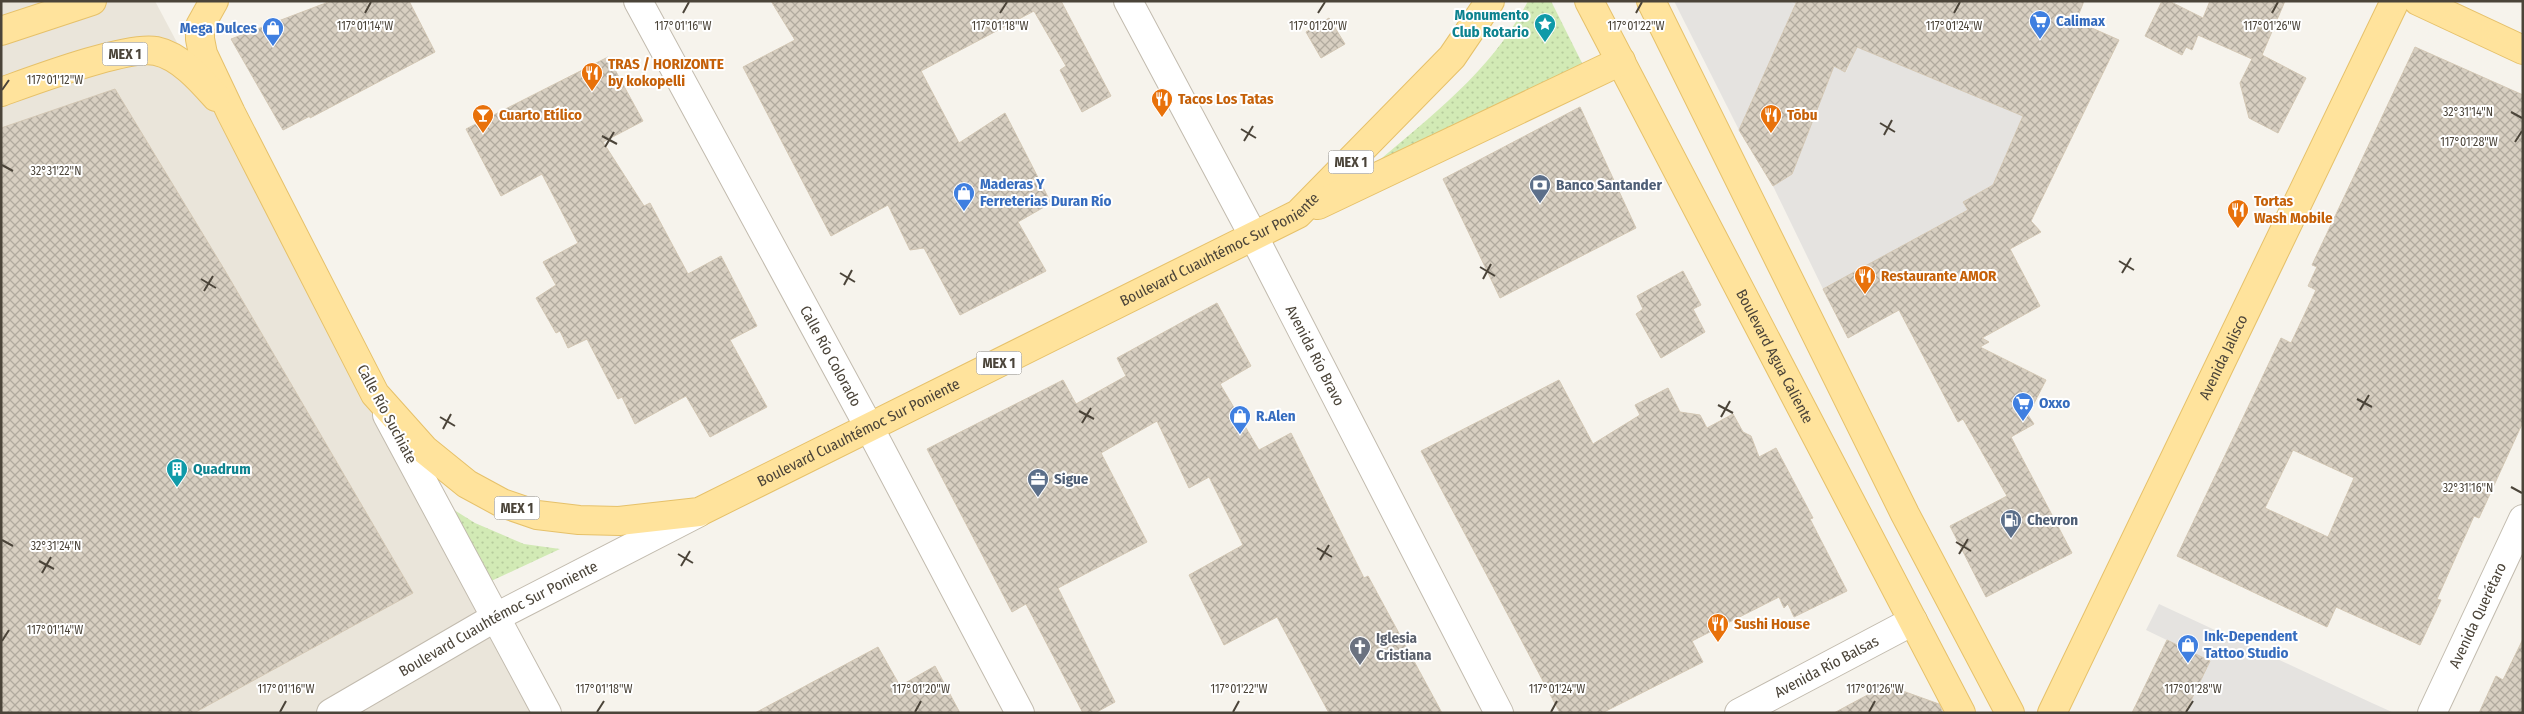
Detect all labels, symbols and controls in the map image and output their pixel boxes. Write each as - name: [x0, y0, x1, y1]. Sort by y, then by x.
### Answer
- place label: Monumento Club Rotario: [1452, 6, 1529, 41]
- supermarket icon: Calimax: [2028, 9, 2052, 40]
- place icon: Monumento Club Rotario: [1533, 12, 1557, 43]
- place label: Calimax: [2056, 12, 2106, 30]
- shop icon: Mega Dulces: [261, 16, 285, 47]
- place label: Mega Dulces: [180, 19, 257, 37]
- text: 117°01'14"W: [337, 19, 393, 33]
- text: 117°01'16"W: [655, 19, 711, 33]
- text: 117°01'18"W: [972, 19, 1028, 33]
- text: 117°01'20"W: [1289, 19, 1347, 33]
- text: 117°01'22"W: [1608, 19, 1664, 33]
- text: 117°01'24"W: [1926, 19, 1982, 33]
- text: 117°01'26"W: [2243, 19, 2301, 33]
- road number: MEX 1: [102, 42, 148, 66]
- place label: TRAS / HORIZONTE by kokopelli: [608, 55, 724, 90]
- restaurant icon: TRAS / HORIZONTE by kokopelli: [580, 61, 604, 92]
- text: 117°01'12"W: [27, 73, 83, 87]
- restaurant icon: Tacos Los Tatas: [1150, 87, 1174, 118]
- place label: Tacos Los Tatas: [1178, 90, 1274, 108]
- bar icon: Cuarto Etílico: [471, 103, 495, 134]
- restaurant icon: Tōbu: [1759, 103, 1783, 134]
- text: 32°31'14"N: [2443, 105, 2493, 119]
- place label: Cuarto Etílico: [499, 106, 582, 124]
- place label: Tōbu: [1787, 106, 1817, 124]
- text: 117°01'28"W: [2440, 135, 2498, 149]
- road number: MEX 1: [1328, 150, 1374, 173]
- text: 32°31'22"N: [31, 164, 81, 178]
- bank icon: Banco Santander: [1528, 173, 1552, 204]
- place label: Maderas Y Ferreterias Duran Río: [980, 175, 1111, 210]
- place label: Banco Santander: [1556, 176, 1662, 194]
- shop icon: Maderas Y Ferreterias Duran Río: [952, 181, 976, 212]
- street label: Boulevard Cuauhtémoc Sur Poniente: [1117, 189, 1323, 310]
- place label: Tortas Wash Mobile: [2254, 192, 2333, 227]
- restaurant icon: Tortas Wash Mobile: [2226, 198, 2250, 229]
- restaurant icon: Restaurante AMOR: [1853, 264, 1877, 295]
- place label: Restaurante AMOR: [1881, 267, 1997, 285]
- street label: Boulevard Agua Caliente: [1732, 286, 1817, 427]
- street label: Avenida Río Bravo: [1282, 302, 1348, 409]
- street label: Calle Río Colorado: [796, 303, 865, 410]
- street label: Avenida Jalisco: [2195, 312, 2252, 403]
- road number: MEX 1: [976, 352, 1022, 374]
- street label: Calle Río Suchiate: [353, 361, 421, 467]
- street label: Boulevard Cuauhtémoc Sur Poniente: [754, 375, 963, 491]
- supermarket icon: Oxxo: [2011, 391, 2035, 422]
- place label: Oxxo: [2039, 394, 2070, 412]
- shop icon: R.Alen: [1228, 404, 1252, 435]
- place label: R.Alen: [1256, 407, 1296, 425]
- building icon: Quadrum: [165, 457, 189, 488]
- place label: Quadrum: [193, 460, 251, 478]
- office icon: Sigue: [1026, 467, 1050, 498]
- place label: Sigue: [1054, 470, 1089, 488]
- text: 32°31'16"N: [2443, 481, 2493, 495]
- road number: MEX 1: [494, 496, 540, 520]
- fuel station icon: Chevron: [1999, 508, 2023, 539]
- place label: Chevron: [2027, 511, 2078, 529]
- text: 32°31'24"N: [31, 539, 81, 553]
- street label: Boulevard Cuauhtémoc Sur Poniente: [396, 557, 601, 681]
- street label: Avenida Querétaro: [2445, 560, 2510, 671]
- restaurant icon: Sushi House: [1706, 612, 1730, 643]
- place label: Sushi House: [1734, 615, 1810, 633]
- text: 117°01'14"W: [27, 623, 83, 637]
- place label: Ink-Dependent Tattoo Studio: [2204, 627, 2298, 662]
- place label: Iglesia Cristiana: [1376, 629, 1432, 664]
- street label: Avenida Río Balsas: [1771, 632, 1882, 702]
- shop icon: Ink-Dependent Tattoo Studio: [2176, 633, 2200, 664]
- church icon: Iglesia Cristiana: [1348, 635, 1372, 666]
- text: 117°01'16"W: [258, 682, 314, 696]
- text: 117°01'18"W: [576, 682, 632, 696]
- text: 117°01'20"W: [892, 682, 950, 696]
- text: 117°01'22"W: [1211, 682, 1267, 696]
- text: 117°01'24"W: [1529, 682, 1585, 696]
- text: 117°01'26"W: [1846, 682, 1904, 696]
- text: 117°01'28"W: [2164, 682, 2222, 696]

